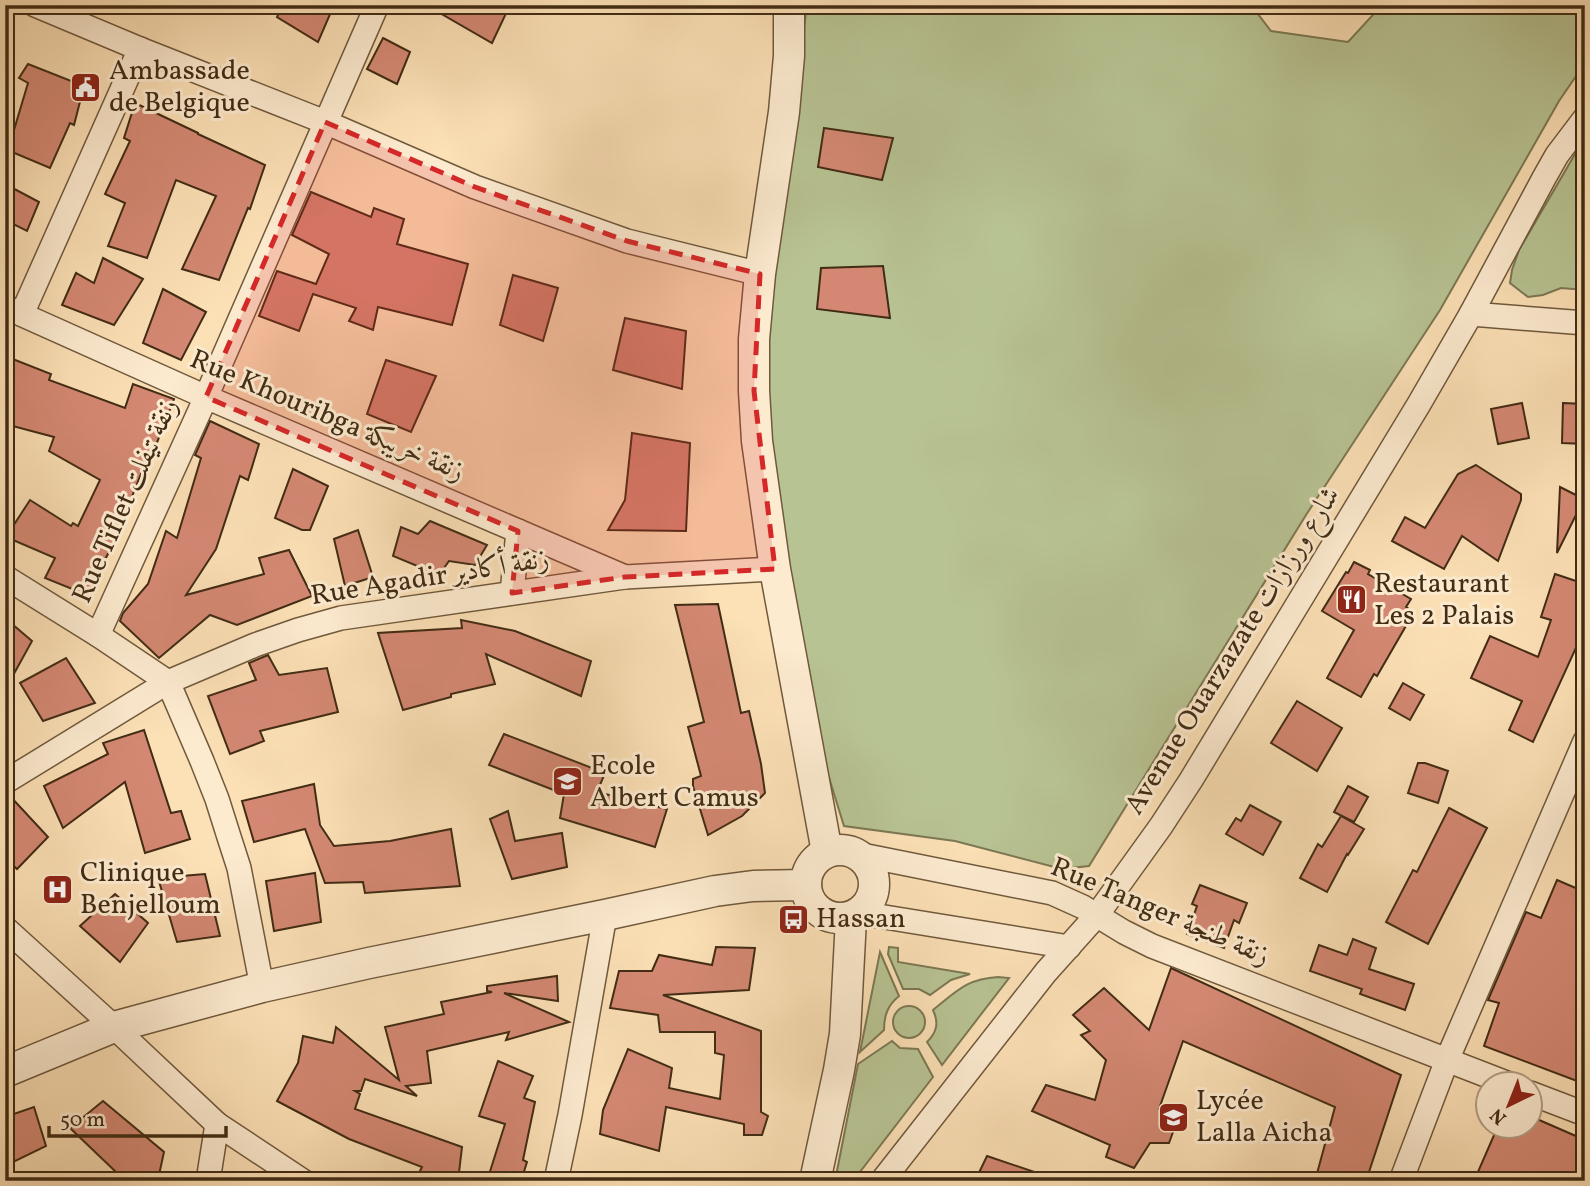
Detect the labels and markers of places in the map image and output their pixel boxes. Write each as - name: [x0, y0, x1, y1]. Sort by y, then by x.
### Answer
- place label: Ambassade de Belgique: [109, 52, 250, 123]
- public building icon: Ambassade de Belgique: [69, 70, 103, 104]
- place label: Restaurant Les 2 Palais: [1374, 565, 1514, 636]
- restaurant icon: Restaurant Les 2 Palais: [1334, 583, 1368, 617]
- place label: Ecole Albert Camus: [590, 747, 759, 818]
- school or university icon: Ecole Albert Camus: [550, 765, 584, 799]
- place label: Clinique Benjelloum: [80, 854, 221, 925]
- hospital icon: Clinique Benjelloum: [40, 872, 74, 906]
- place label: Hassan: [816, 900, 906, 939]
- bus stop icon: Hassan: [776, 902, 810, 936]
- place label: Lycée Lalla Aicha: [1196, 1082, 1333, 1153]
- school or university icon: Lycée Lalla Aicha: [1156, 1100, 1190, 1134]

